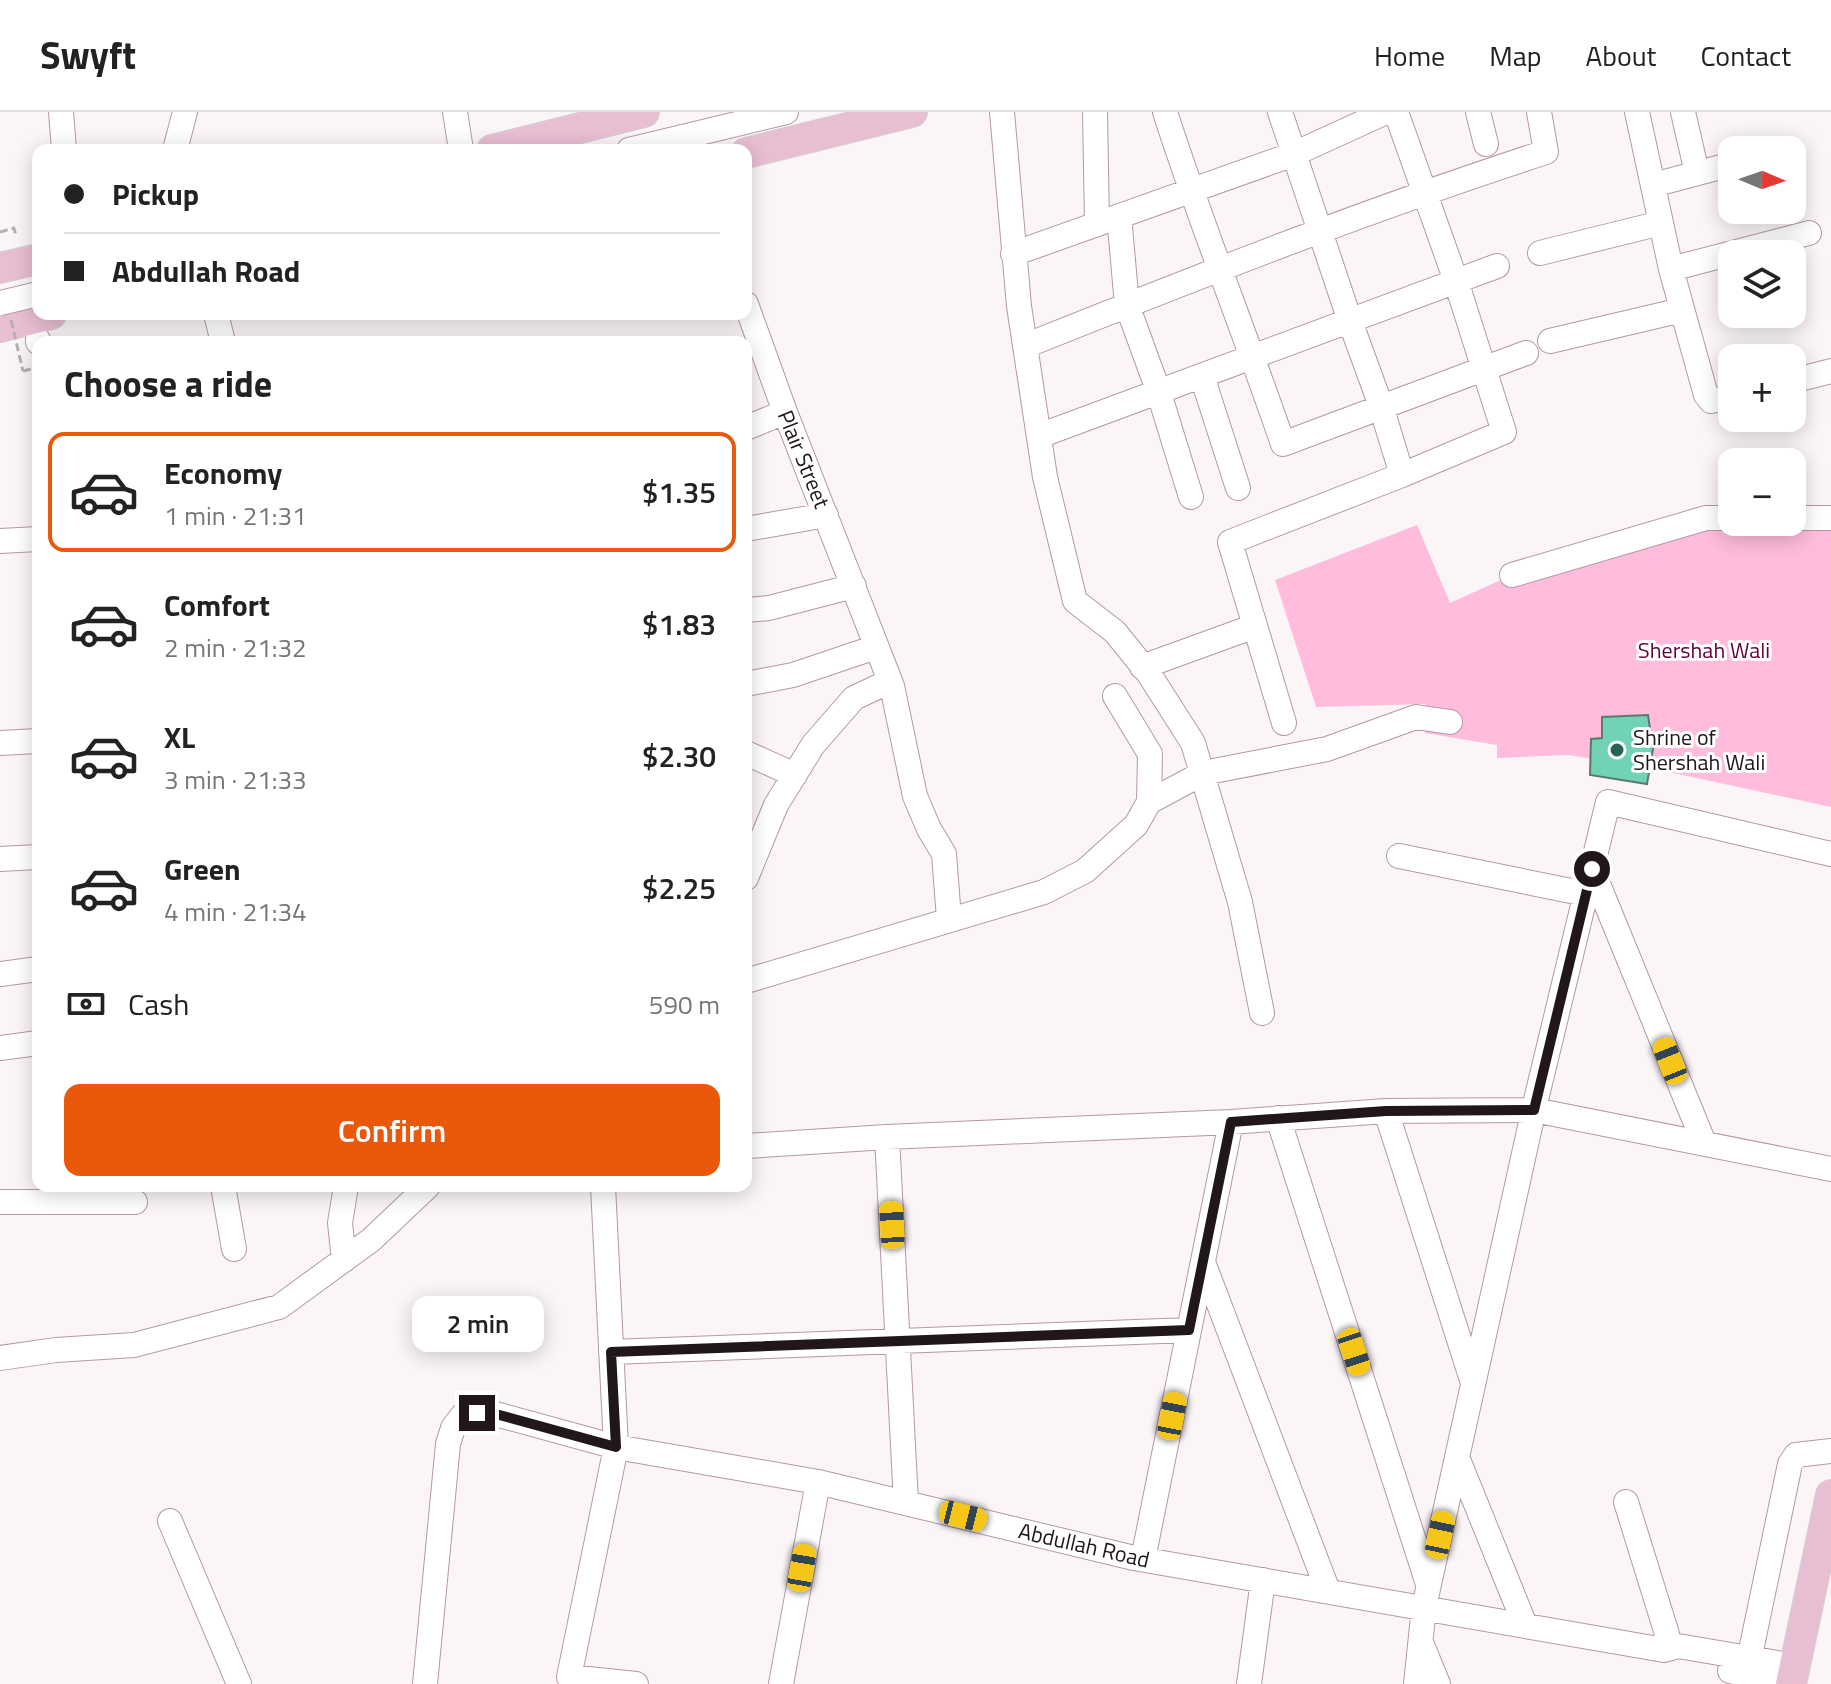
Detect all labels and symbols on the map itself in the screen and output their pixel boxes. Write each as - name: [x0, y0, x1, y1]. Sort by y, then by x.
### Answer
- north arrow: [1718, 136, 1806, 224]
- street label: Plair Street: [769, 405, 839, 513]
- park label: Shershah Wali: [1638, 633, 1770, 667]
- place label: Shrine of Shershah Wali: [1633, 720, 1765, 779]
- marker: Shrine of Shershah Wali: [1608, 741, 1626, 759]
- route start: [1574, 851, 1610, 887]
- car: [1650, 1034, 1690, 1088]
- car: [879, 1200, 905, 1250]
- callout: 2 min: [411, 1297, 543, 1353]
- car: [1335, 1325, 1373, 1379]
- car: [1156, 1390, 1188, 1442]
- route end: [459, 1395, 495, 1431]
- car: [937, 1499, 989, 1533]
- car: [1423, 1509, 1457, 1561]
- street label: Abdullah Road: [1015, 1513, 1153, 1577]
- car: [786, 1542, 818, 1594]

